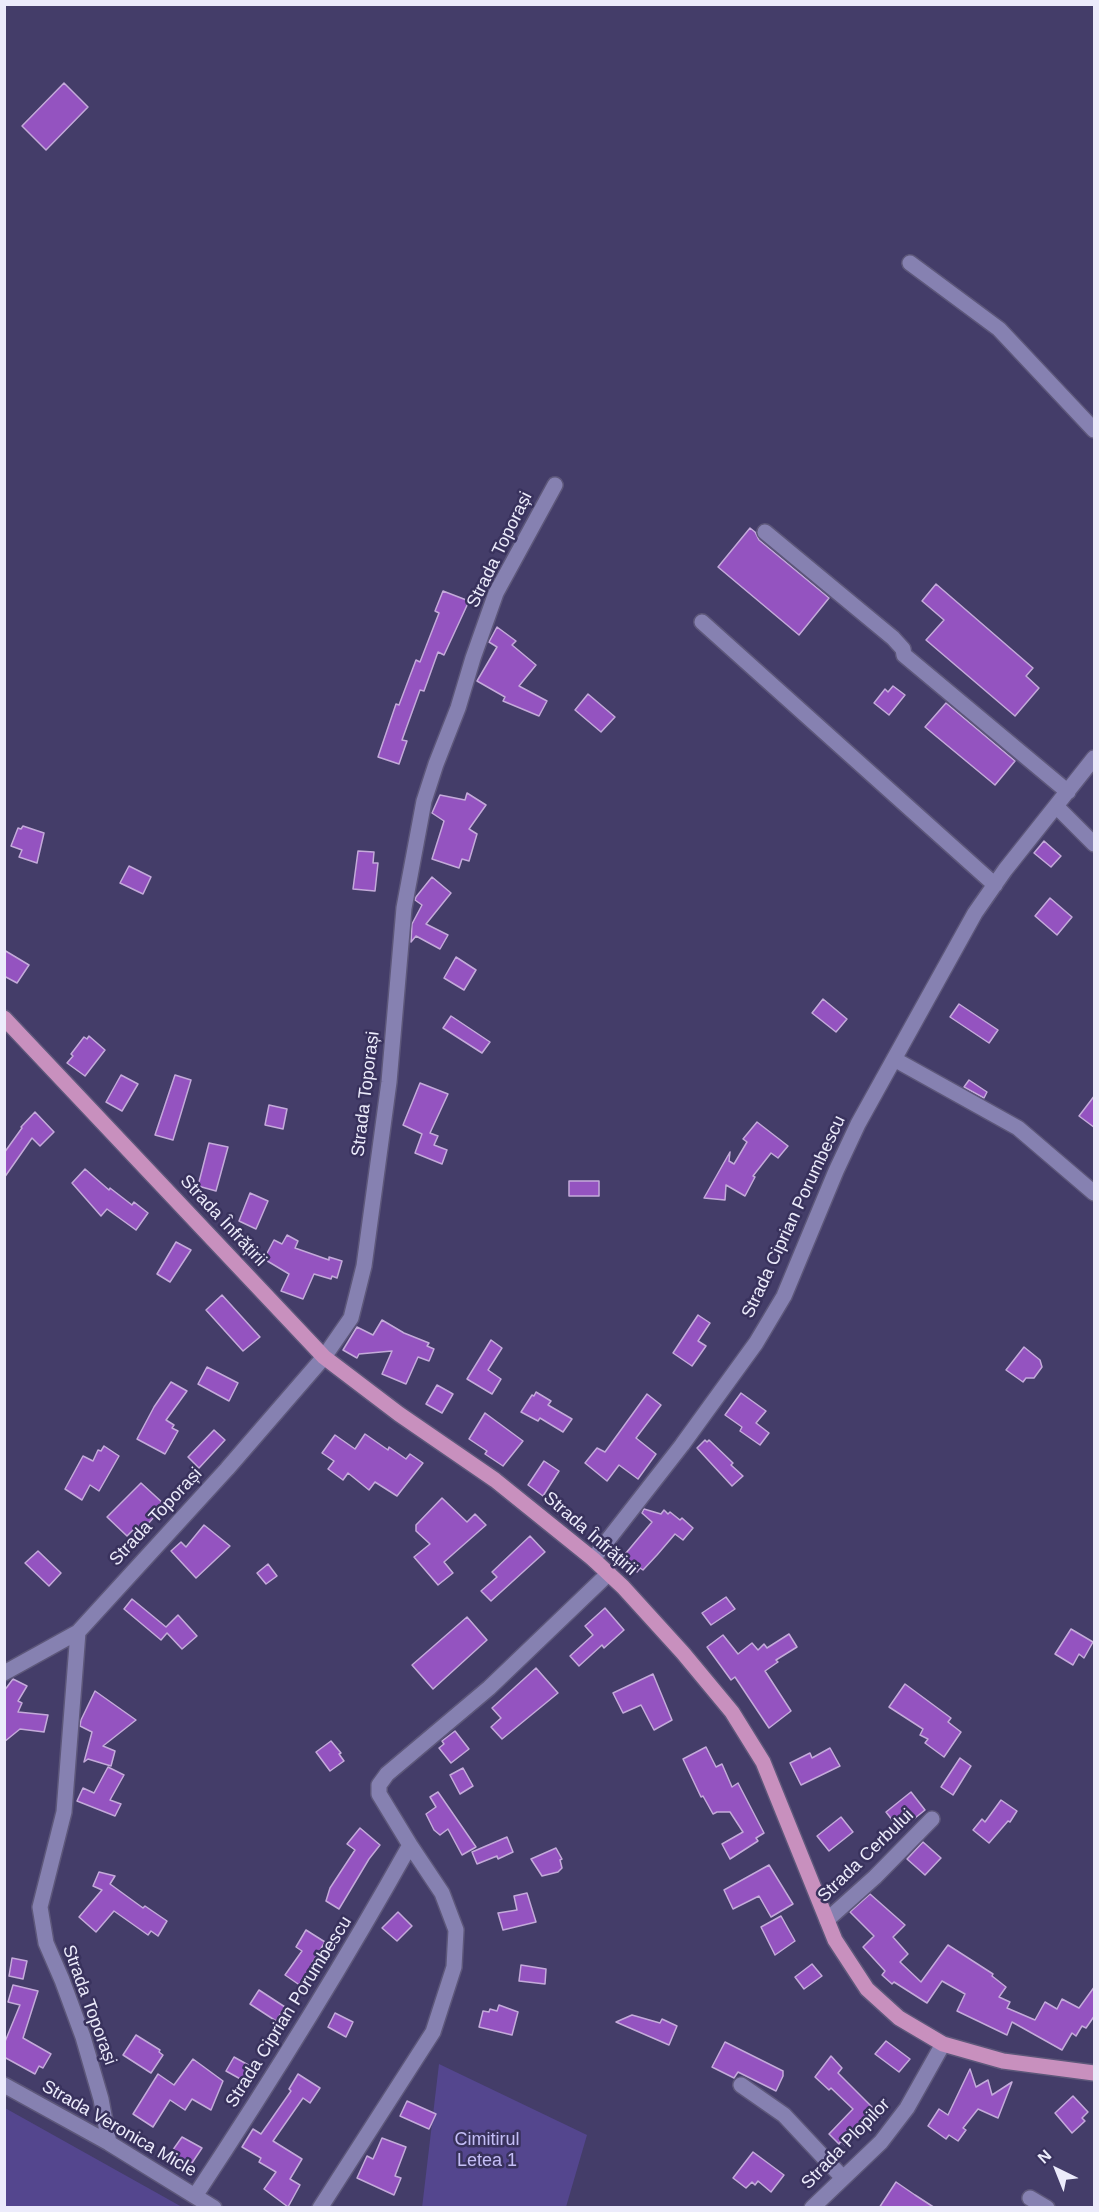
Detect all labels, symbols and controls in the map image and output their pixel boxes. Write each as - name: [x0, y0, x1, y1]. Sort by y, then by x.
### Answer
- street label: Strada Toporași: [463, 489, 537, 611]
- street label: Strada Toporași: [348, 1030, 384, 1158]
- street label: Strada Ciprian Porumbescu: [737, 1112, 851, 1322]
- street label: Strada Înfrățirii: [175, 1171, 271, 1271]
- street label: Strada Toporași: [105, 1464, 207, 1570]
- street label: Strada Înfrățirii: [539, 1487, 641, 1581]
- street label: Strada Cerbului: [814, 1805, 918, 1907]
- street label: Strada Ciprian Porumbescu: [221, 1913, 357, 2111]
- street label: Strada Toporași: [57, 1942, 121, 2068]
- street label: Strada Veronica Micle: [38, 2076, 200, 2182]
- street label: Strada Plopilor: [797, 2094, 895, 2194]
- park label: Cimitirul Letea 1: [455, 2129, 519, 2172]
- north arrow: [1027, 2140, 1087, 2200]
- text: N: [1034, 2146, 1054, 2167]

